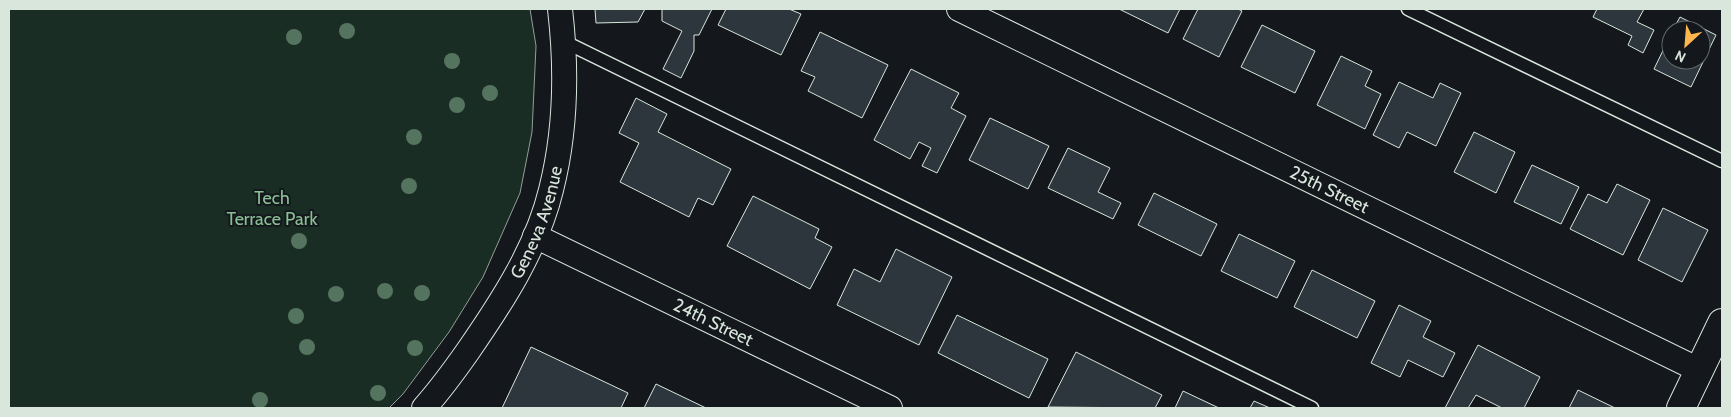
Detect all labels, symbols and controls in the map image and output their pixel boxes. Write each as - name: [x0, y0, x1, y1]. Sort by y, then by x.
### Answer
- north arrow: [1661, 20, 1711, 70]
- text: N: [1672, 46, 1689, 67]
- street label: 25th Street: [1286, 161, 1372, 218]
- street label: Geneva Avenue: [505, 164, 567, 283]
- park label: Tech Terrace Park: [226, 187, 318, 230]
- street label: 24th Street: [670, 294, 757, 351]

